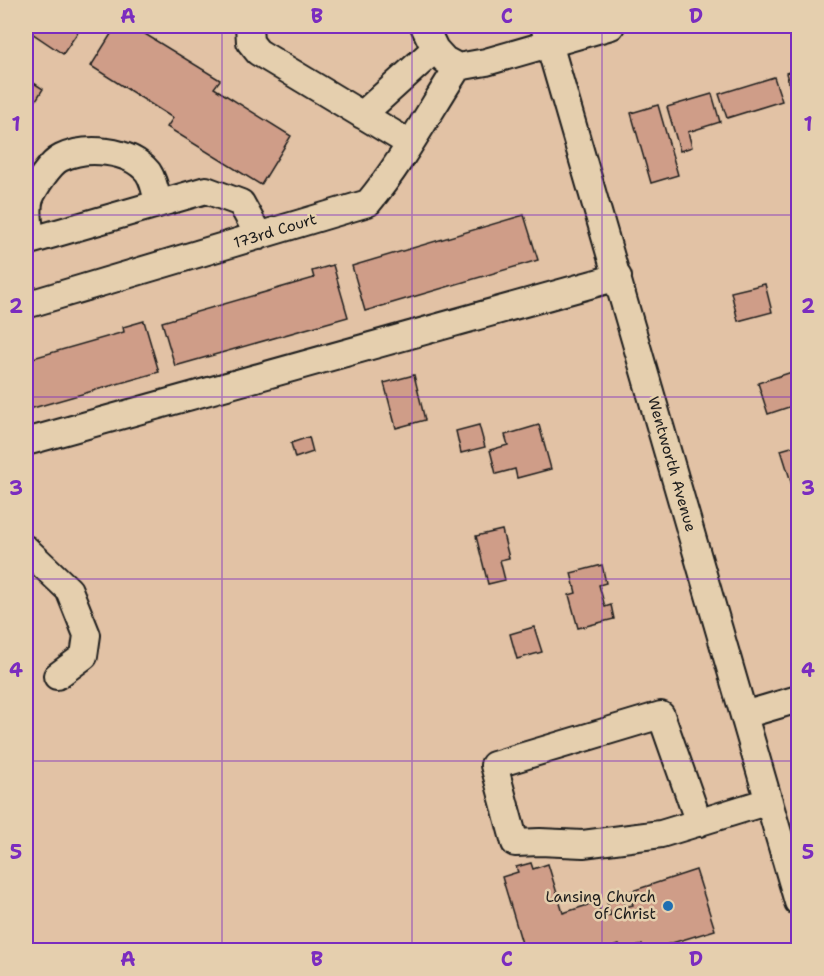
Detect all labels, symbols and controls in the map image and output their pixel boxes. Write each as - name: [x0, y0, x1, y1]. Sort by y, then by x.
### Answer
- text: A: [120, 3, 136, 29]
- text: B: [311, 3, 323, 29]
- text: C: [501, 3, 513, 29]
- text: D: [689, 3, 703, 29]
- text: 1: [11, 111, 21, 137]
- text: 1: [803, 111, 813, 137]
- street label: 173rd Court: [231, 209, 319, 253]
- text: 2: [9, 293, 23, 319]
- text: 2: [801, 293, 815, 319]
- street label: Wentworth Avenue: [643, 394, 701, 534]
- text: 3: [9, 475, 23, 501]
- text: 3: [801, 475, 815, 501]
- text: 4: [9, 657, 23, 683]
- text: 4: [801, 657, 815, 683]
- text: 5: [10, 839, 22, 865]
- text: 5: [802, 839, 814, 865]
- place label: Lansing Church of Christ: [545, 887, 656, 924]
- marker: Lansing Church of Christ: [661, 899, 675, 913]
- text: A: [120, 946, 136, 972]
- text: B: [311, 946, 323, 972]
- text: C: [501, 946, 513, 972]
- text: D: [689, 946, 703, 972]

